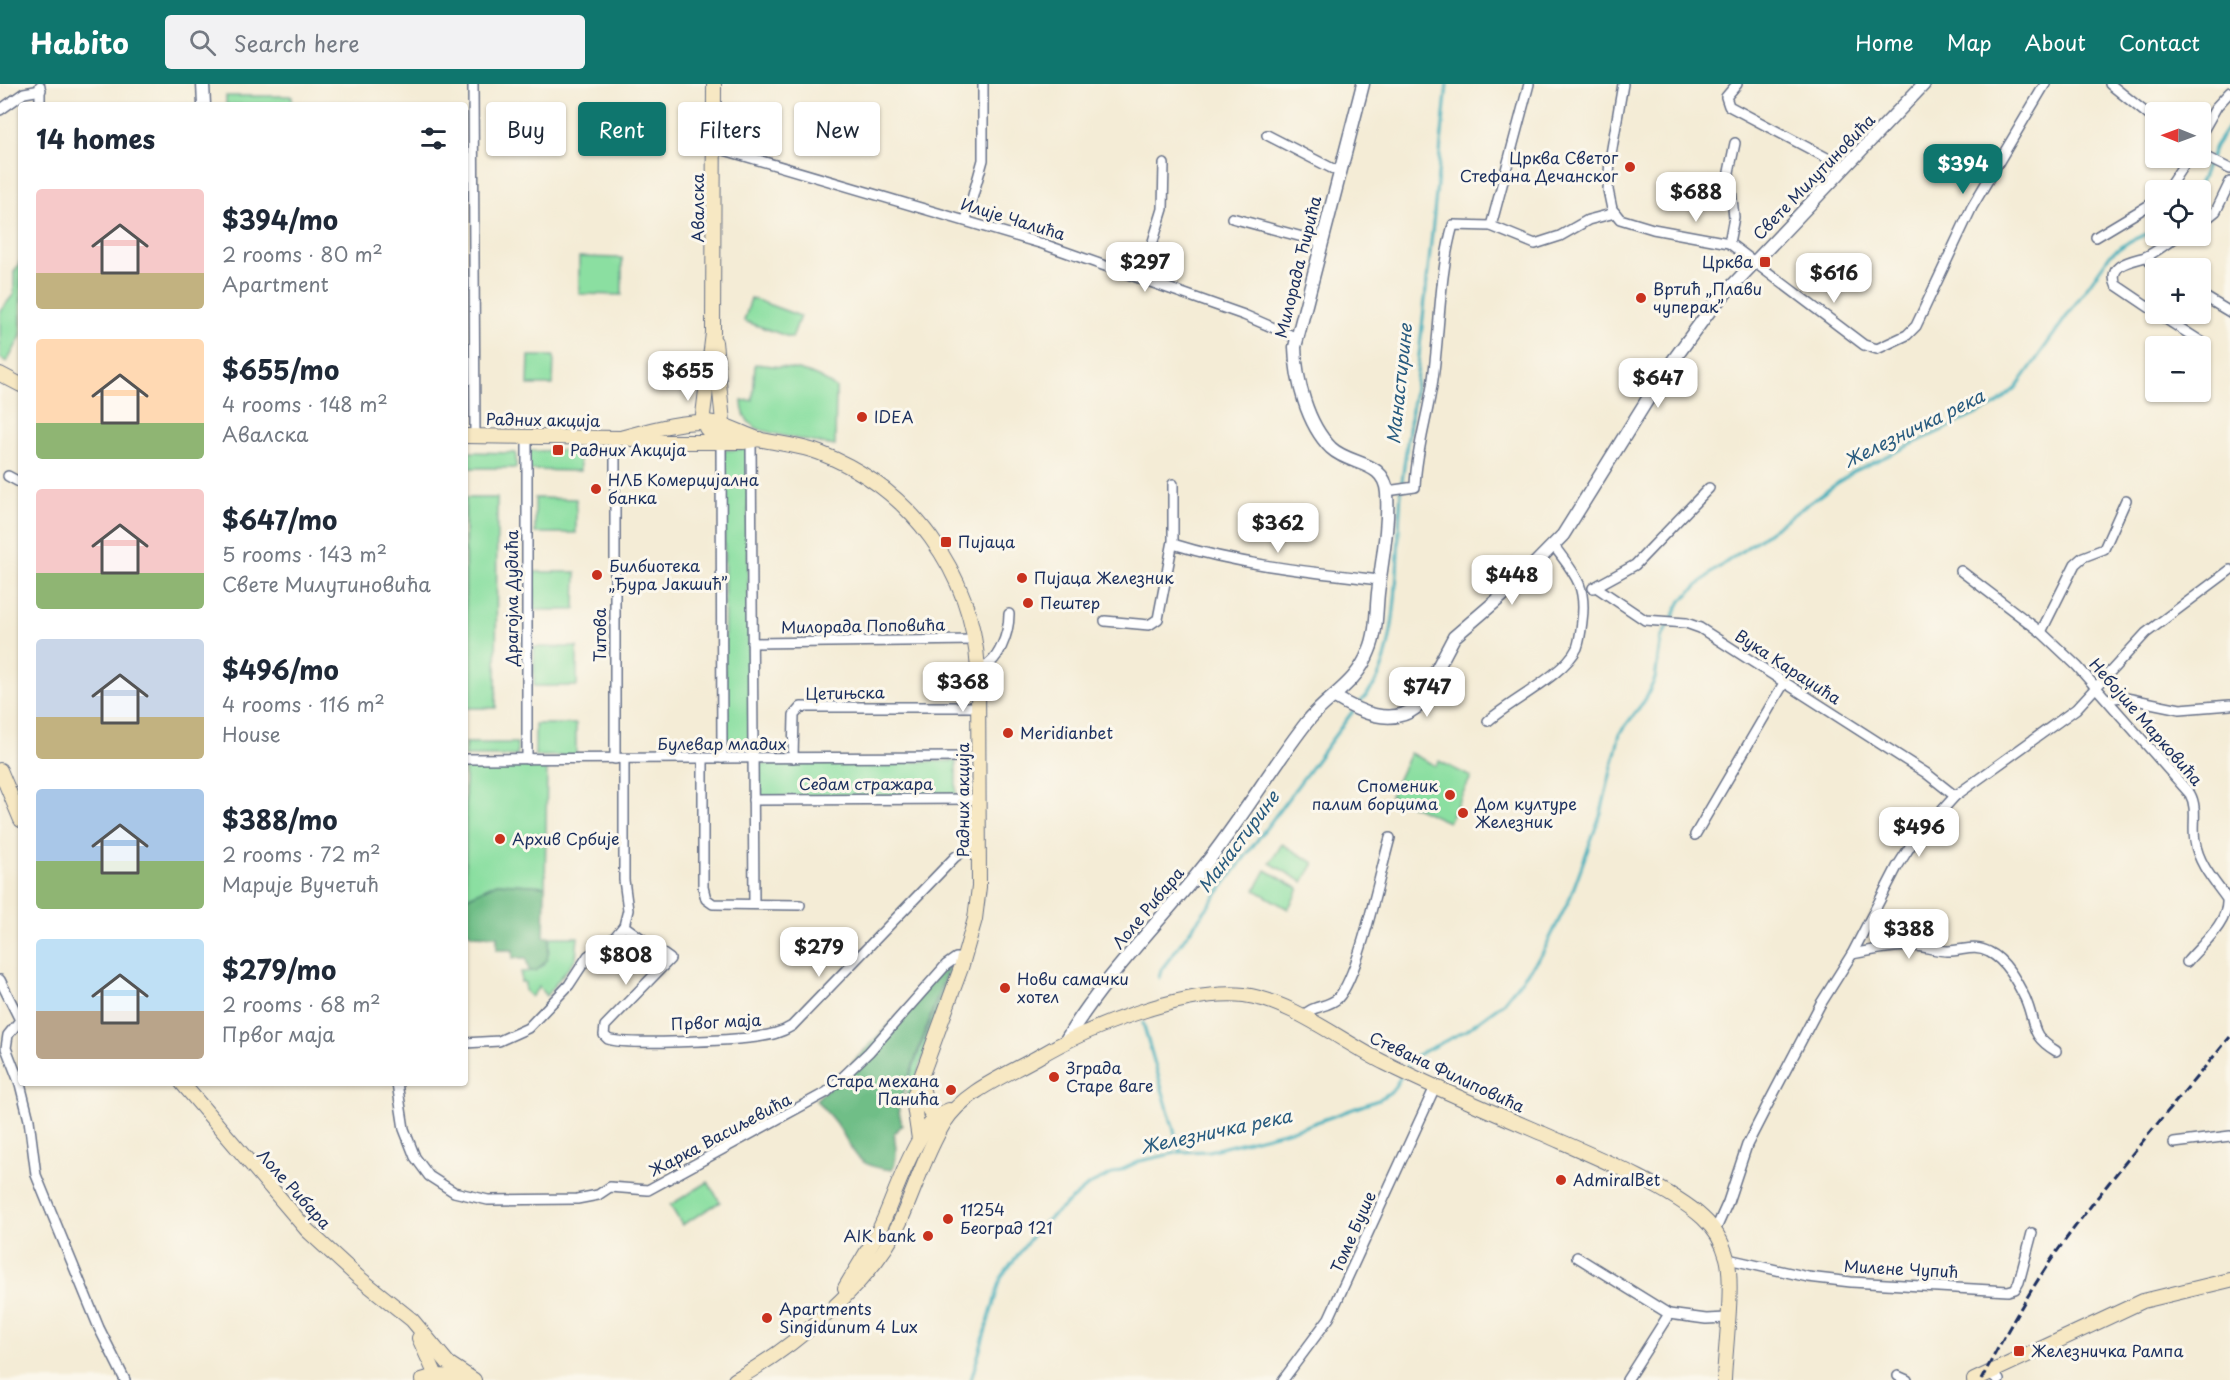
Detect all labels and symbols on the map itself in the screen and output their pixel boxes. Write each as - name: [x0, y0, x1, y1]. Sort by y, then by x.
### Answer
- north arrow: [2145, 102, 2211, 168]
- street label: Свете Милутиновића: [1747, 108, 1880, 245]
- pin: $394: [1927, 144, 1999, 195]
- place label: Црква Светог Стефана Дечанског: [1460, 145, 1619, 187]
- marker: Црква Светог Стефана Дечанског: [1623, 160, 1637, 174]
- pin: $688: [1660, 172, 1732, 223]
- street label: Авалска: [685, 173, 709, 243]
- street label: Илије Чалића: [958, 191, 1069, 245]
- street label: Милорада Ћирића: [1268, 193, 1326, 340]
- pin: $297: [1109, 242, 1181, 293]
- place label: Црква: [1702, 249, 1753, 273]
- pin: $616: [1798, 253, 1870, 304]
- marker: Црква: [1758, 255, 1772, 269]
- place label: Вртић „Плави чуперак”: [1653, 276, 1762, 318]
- marker: Вртић „Плави чуперак”: [1634, 291, 1648, 305]
- water label: Манастирине: [1379, 321, 1418, 446]
- pin: $655: [652, 351, 724, 402]
- pin: $647: [1622, 358, 1694, 409]
- water label: Железничка река: [1838, 381, 1989, 474]
- place label: IDEA: [874, 404, 914, 428]
- street label: Радних акција: [486, 406, 600, 432]
- marker: IDEA: [855, 410, 869, 424]
- place label: Радних Акција: [570, 437, 686, 461]
- marker: Радних Акција: [551, 443, 565, 457]
- place label: НЛБ Комерцијална банка: [608, 467, 759, 509]
- marker: НЛБ Комерцијална банка: [589, 482, 603, 496]
- pin: $362: [1242, 503, 1314, 554]
- place label: Пијаца: [958, 529, 1015, 553]
- street label: Драгојла Дудића: [499, 530, 523, 667]
- marker: Пијаца: [939, 535, 953, 549]
- place label: Билбиотека „Ђура Јакшић”: [609, 553, 728, 595]
- pin: $448: [1476, 555, 1548, 606]
- place label: Пијаца Железник: [1034, 565, 1174, 589]
- marker: Билбиотека „Ђура Јакшић”: [590, 568, 604, 582]
- marker: Пијаца Железник: [1015, 571, 1029, 585]
- place label: Пештер: [1040, 590, 1100, 614]
- marker: Пештер: [1021, 596, 1035, 610]
- street label: Титова: [587, 608, 611, 662]
- street label: Милорада Поповића: [781, 612, 945, 638]
- street label: Вука Караџића: [1731, 623, 1846, 709]
- street label: Небојше Марковића: [2085, 652, 2209, 790]
- pin: $368: [927, 662, 999, 713]
- pin: $747: [1391, 667, 1463, 718]
- street label: Цетињска: [805, 679, 885, 705]
- place label: Meridianbet: [1020, 720, 1113, 744]
- marker: Meridianbet: [1001, 726, 1015, 740]
- street label: Булевар младих: [657, 731, 787, 755]
- street label: Радних акција: [950, 743, 974, 857]
- street label: Седам стражара: [799, 771, 933, 795]
- place label: Споменик палим борцима: [1312, 773, 1438, 815]
- water label: Манастирине: [1191, 783, 1286, 898]
- marker: Споменик палим борцима: [1443, 788, 1457, 802]
- place label: Дом културе Железник: [1474, 791, 1577, 833]
- marker: Дом културе Железник: [1456, 806, 1470, 820]
- pin: $496: [1883, 807, 1955, 858]
- place label: Архив Србије: [512, 826, 619, 850]
- marker: Архив Србије: [493, 832, 507, 846]
- street label: Лоле Рибара: [1106, 861, 1189, 954]
- pin: $388: [1873, 909, 1945, 960]
- pin: $279: [783, 927, 855, 978]
- pin: $808: [590, 935, 662, 986]
- place label: Нови самачки хотел: [1017, 966, 1129, 1008]
- marker: Нови самачки хотел: [998, 981, 1012, 995]
- street label: Првог маја: [670, 1007, 762, 1035]
- street label: Стевана Филиповића: [1366, 1025, 1529, 1118]
- place label: Зграда Старе ваге: [1065, 1055, 1153, 1097]
- place label: Стара механа Панића: [826, 1068, 939, 1110]
- marker: Зграда Старе ваге: [1047, 1070, 1061, 1084]
- marker: Стара механа Панића: [944, 1083, 958, 1097]
- street label: Жарка Васиљевића: [644, 1086, 795, 1182]
- water label: Железничка река: [1138, 1101, 1295, 1160]
- street label: Лоле Рибара: [252, 1143, 337, 1234]
- place label: AdmiralBet: [1573, 1167, 1661, 1191]
- marker: AdmiralBet: [1554, 1173, 1568, 1187]
- street label: Томе Буше: [1323, 1187, 1381, 1276]
- place label: 11254 Београд 121: [960, 1197, 1053, 1239]
- marker: 11254 Београд 121: [941, 1212, 955, 1226]
- place label: AIK bank: [843, 1223, 916, 1247]
- marker: AIK bank: [921, 1229, 935, 1243]
- street label: Милене Чупић: [1843, 1253, 1959, 1283]
- place label: Apartments Singidunum 4 Lux: [779, 1296, 918, 1338]
- marker: Apartments Singidunum 4 Lux: [760, 1311, 774, 1325]
- place label: Железничка Рампа: [2031, 1338, 2184, 1362]
- marker: Железничка Рампа: [2012, 1344, 2026, 1358]

